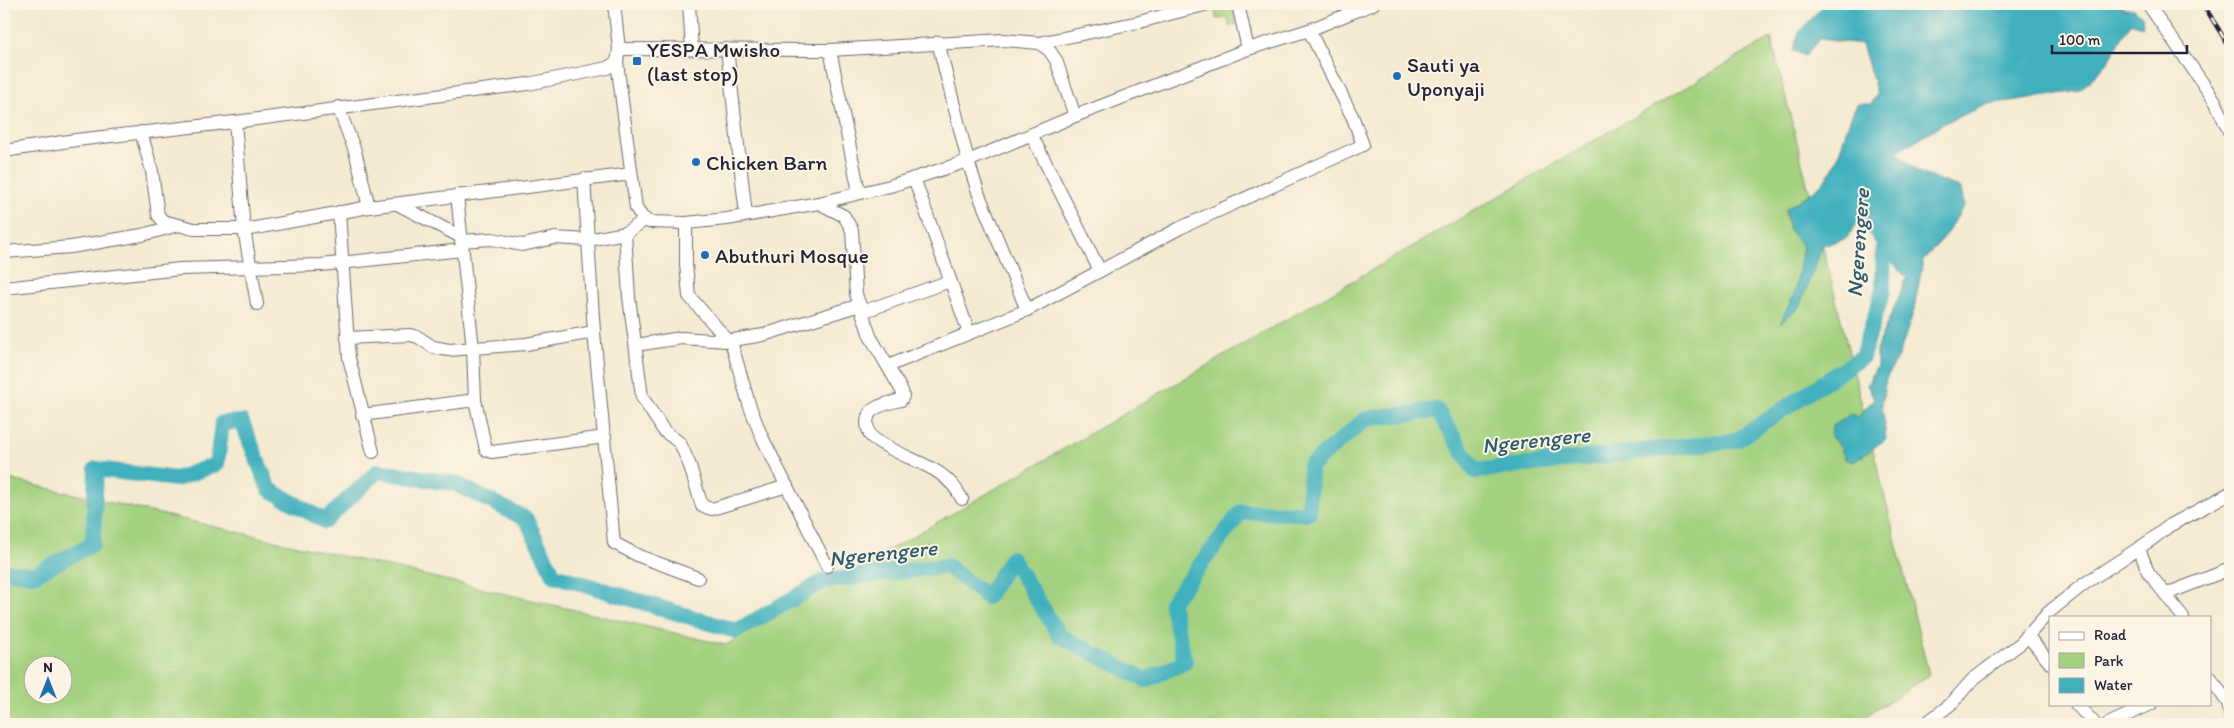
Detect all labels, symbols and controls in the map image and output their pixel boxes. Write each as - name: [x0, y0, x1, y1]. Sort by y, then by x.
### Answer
- scale bar: [2052, 22, 2186, 54]
- text: 100 m: [2059, 31, 2101, 49]
- place label: YESPA Mwisho (last stop): [647, 37, 780, 86]
- place label: Sauti ya Uponyaji: [1407, 52, 1485, 101]
- marker: YESPA Mwisho (last stop): [631, 55, 643, 67]
- marker: Sauti ya Uponyaji: [1391, 70, 1403, 82]
- place label: Chicken Barn: [706, 150, 828, 175]
- marker: Chicken Barn: [690, 156, 702, 168]
- water label: Ngerengere: [1841, 186, 1875, 298]
- place label: Abuthuri Mosque: [715, 243, 869, 268]
- marker: Abuthuri Mosque: [699, 249, 711, 261]
- water label: Ngerengere: [1481, 421, 1593, 459]
- water label: Ngerengere: [828, 534, 940, 572]
- legend: [2049, 616, 2212, 706]
- text: Road: [2094, 626, 2127, 644]
- text: Park: [2094, 652, 2124, 670]
- north arrow: [22, 656, 72, 706]
- text: N: [43, 659, 53, 676]
- text: Water: [2094, 676, 2133, 694]

